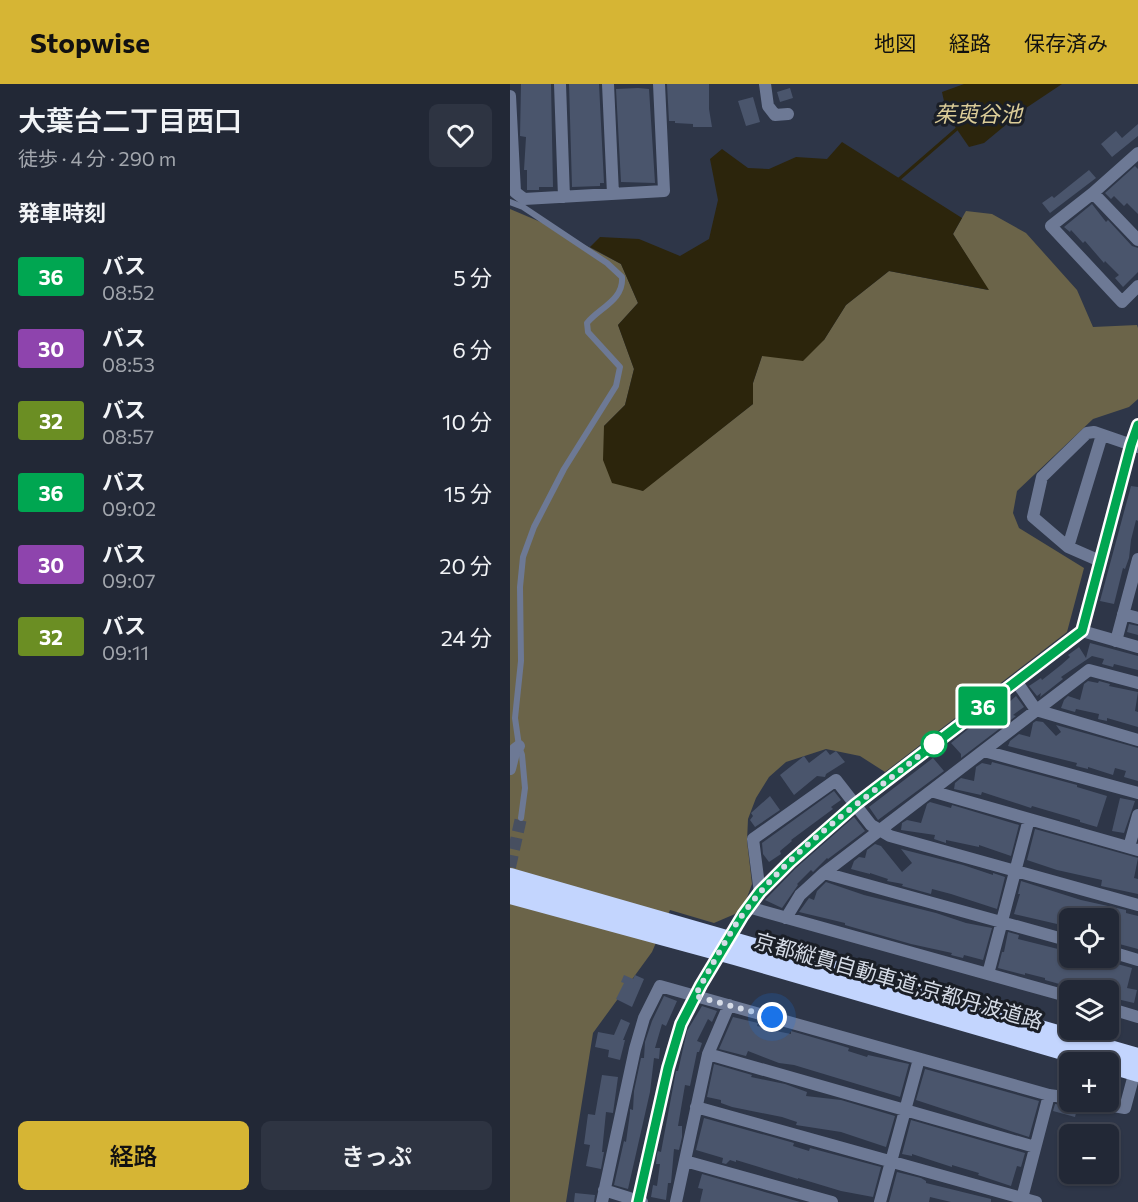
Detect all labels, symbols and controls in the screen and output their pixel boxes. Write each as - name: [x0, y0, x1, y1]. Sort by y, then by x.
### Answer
- text: Stopwise: [30, 25, 150, 59]
- text: 地図: [874, 30, 916, 55]
- text: 経路: [949, 30, 991, 55]
- text: 保存済み: [1024, 30, 1108, 55]
- water label: 茱萸谷池: [934, 100, 1024, 127]
- text: 大葉台二丁目西口: [18, 103, 242, 137]
- button: heart: [429, 104, 492, 167]
- text: 徒歩 · 4 分 · 290 m: [18, 146, 176, 170]
- text: 発車時刻: [18, 199, 106, 226]
- text: バス: [102, 252, 146, 279]
- text: 36: [38, 264, 64, 289]
- text: 5 分: [453, 264, 492, 291]
- text: 08:52: [102, 280, 155, 304]
- text: バス: [102, 324, 146, 351]
- text: 30: [38, 336, 64, 361]
- text: 6 分: [452, 336, 492, 363]
- text: 08:53: [102, 352, 155, 376]
- text: バス: [102, 396, 146, 423]
- text: 32: [39, 408, 63, 433]
- text: 10 分: [442, 408, 492, 435]
- text: 08:57: [102, 424, 154, 448]
- text: バス: [102, 468, 146, 495]
- text: 36: [38, 480, 64, 505]
- text: 15 分: [444, 480, 492, 507]
- text: 09:02: [102, 496, 156, 520]
- text: バス: [102, 540, 146, 567]
- text: 30: [38, 552, 64, 577]
- text: 20 分: [439, 552, 492, 579]
- text: 09:07: [102, 568, 155, 592]
- text: バス: [102, 612, 146, 639]
- text: 32: [39, 624, 63, 649]
- text: 24 分: [441, 624, 492, 651]
- text: 09:11: [102, 640, 149, 664]
- line badge: 36: [956, 686, 1010, 726]
- text: 36: [970, 694, 996, 719]
- unlabelled marker: [921, 731, 947, 757]
- map controls: [1059, 908, 1119, 1184]
- button: locate: [1059, 908, 1119, 968]
- street label: 京都縦貫自動車道;京都丹波道路: [752, 927, 1046, 1033]
- button: layers: [1059, 980, 1119, 1040]
- your location: [757, 1002, 787, 1032]
- button: +: [1059, 1052, 1119, 1112]
- button: 経路: [18, 1121, 249, 1190]
- button: きっぷ: [261, 1121, 492, 1190]
- button: −: [1059, 1124, 1119, 1184]

